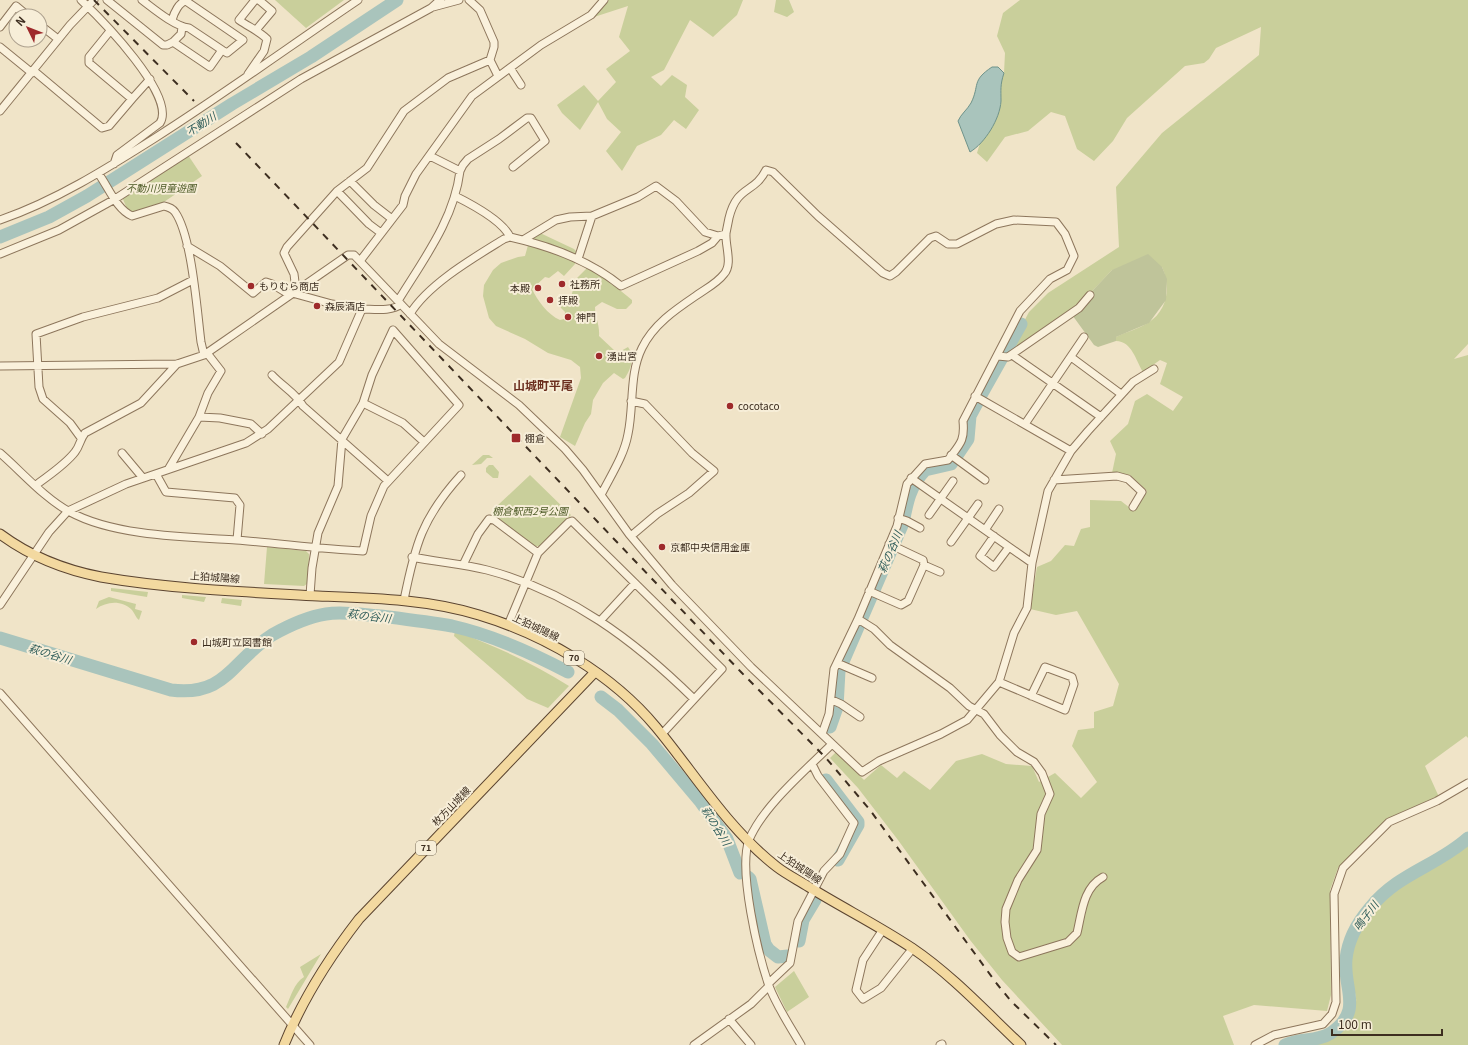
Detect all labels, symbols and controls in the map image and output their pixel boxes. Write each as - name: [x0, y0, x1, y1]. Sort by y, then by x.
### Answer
- north arrow: [8, 8, 48, 48]
- text: N: [11, 12, 29, 29]
- water label: 不動川: [182, 107, 220, 139]
- park label: 不動川児童遊園: [126, 180, 198, 195]
- place label: 社務所: [570, 276, 600, 291]
- place label: もりむら商店: [259, 278, 319, 293]
- marker: 社務所: [557, 279, 567, 289]
- place label: 本殿: [510, 280, 530, 295]
- marker: もりむら商店: [246, 281, 256, 291]
- marker: 本殿: [533, 283, 543, 293]
- place label: 拝殿: [558, 292, 578, 307]
- marker: 拝殿: [545, 295, 555, 305]
- place label: 森辰酒店: [325, 298, 365, 313]
- marker: 森辰酒店: [312, 301, 322, 311]
- place label: 神門: [576, 309, 596, 324]
- marker: 神門: [563, 312, 573, 322]
- place label: 湧出宮: [607, 348, 637, 363]
- marker: 湧出宮: [594, 351, 604, 361]
- district label: 山城町平尾: [513, 376, 573, 393]
- place label: cocotaco: [738, 398, 780, 413]
- marker: cocotaco: [725, 401, 735, 411]
- place label: 棚倉: [525, 430, 545, 445]
- marker: 棚倉: [510, 432, 522, 444]
- park label: 棚倉駅西2号公園: [492, 503, 570, 518]
- water label: 萩の谷川: [873, 527, 905, 575]
- place label: 京都中央信用金庫: [670, 539, 750, 554]
- marker: 京都中央信用金庫: [657, 542, 667, 552]
- street label: 上狛城陽線: [190, 567, 240, 586]
- water label: 萩の谷川: [346, 604, 393, 626]
- street label: 上狛城陽線: [510, 609, 562, 644]
- place label: 山城町立図書館: [202, 634, 272, 649]
- marker: 山城町立図書館: [189, 637, 199, 647]
- water label: 萩の谷川: [27, 639, 75, 667]
- road number: 70: [564, 651, 584, 665]
- street label: 枚方山城線: [428, 782, 473, 829]
- water label: 萩の谷川: [698, 803, 736, 849]
- road number: 71: [416, 841, 436, 855]
- street label: 上狛城陽線: [775, 846, 825, 887]
- water label: 鳴子川: [1349, 897, 1382, 933]
- scale bar: [1332, 1011, 1442, 1037]
- text: 100 m: [1338, 1015, 1372, 1032]

